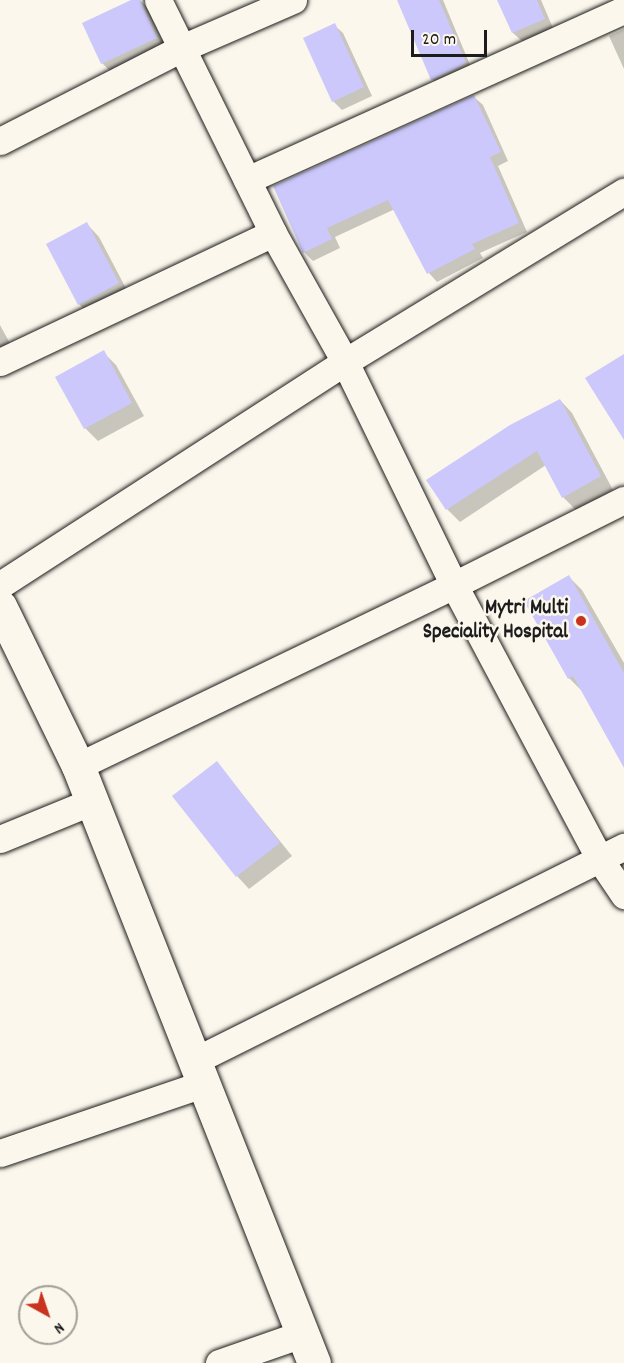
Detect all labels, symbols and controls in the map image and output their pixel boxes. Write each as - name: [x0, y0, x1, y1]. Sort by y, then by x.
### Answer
- scale bar: [414, 18, 490, 56]
- text: 20 m: [422, 28, 456, 53]
- place label: Mytri Multi Speciality Hospital: [423, 596, 568, 646]
- marker: Mytri Multi Speciality Hospital: [572, 612, 590, 630]
- north arrow: [18, 1285, 78, 1345]
- text: N: [48, 1316, 69, 1339]

